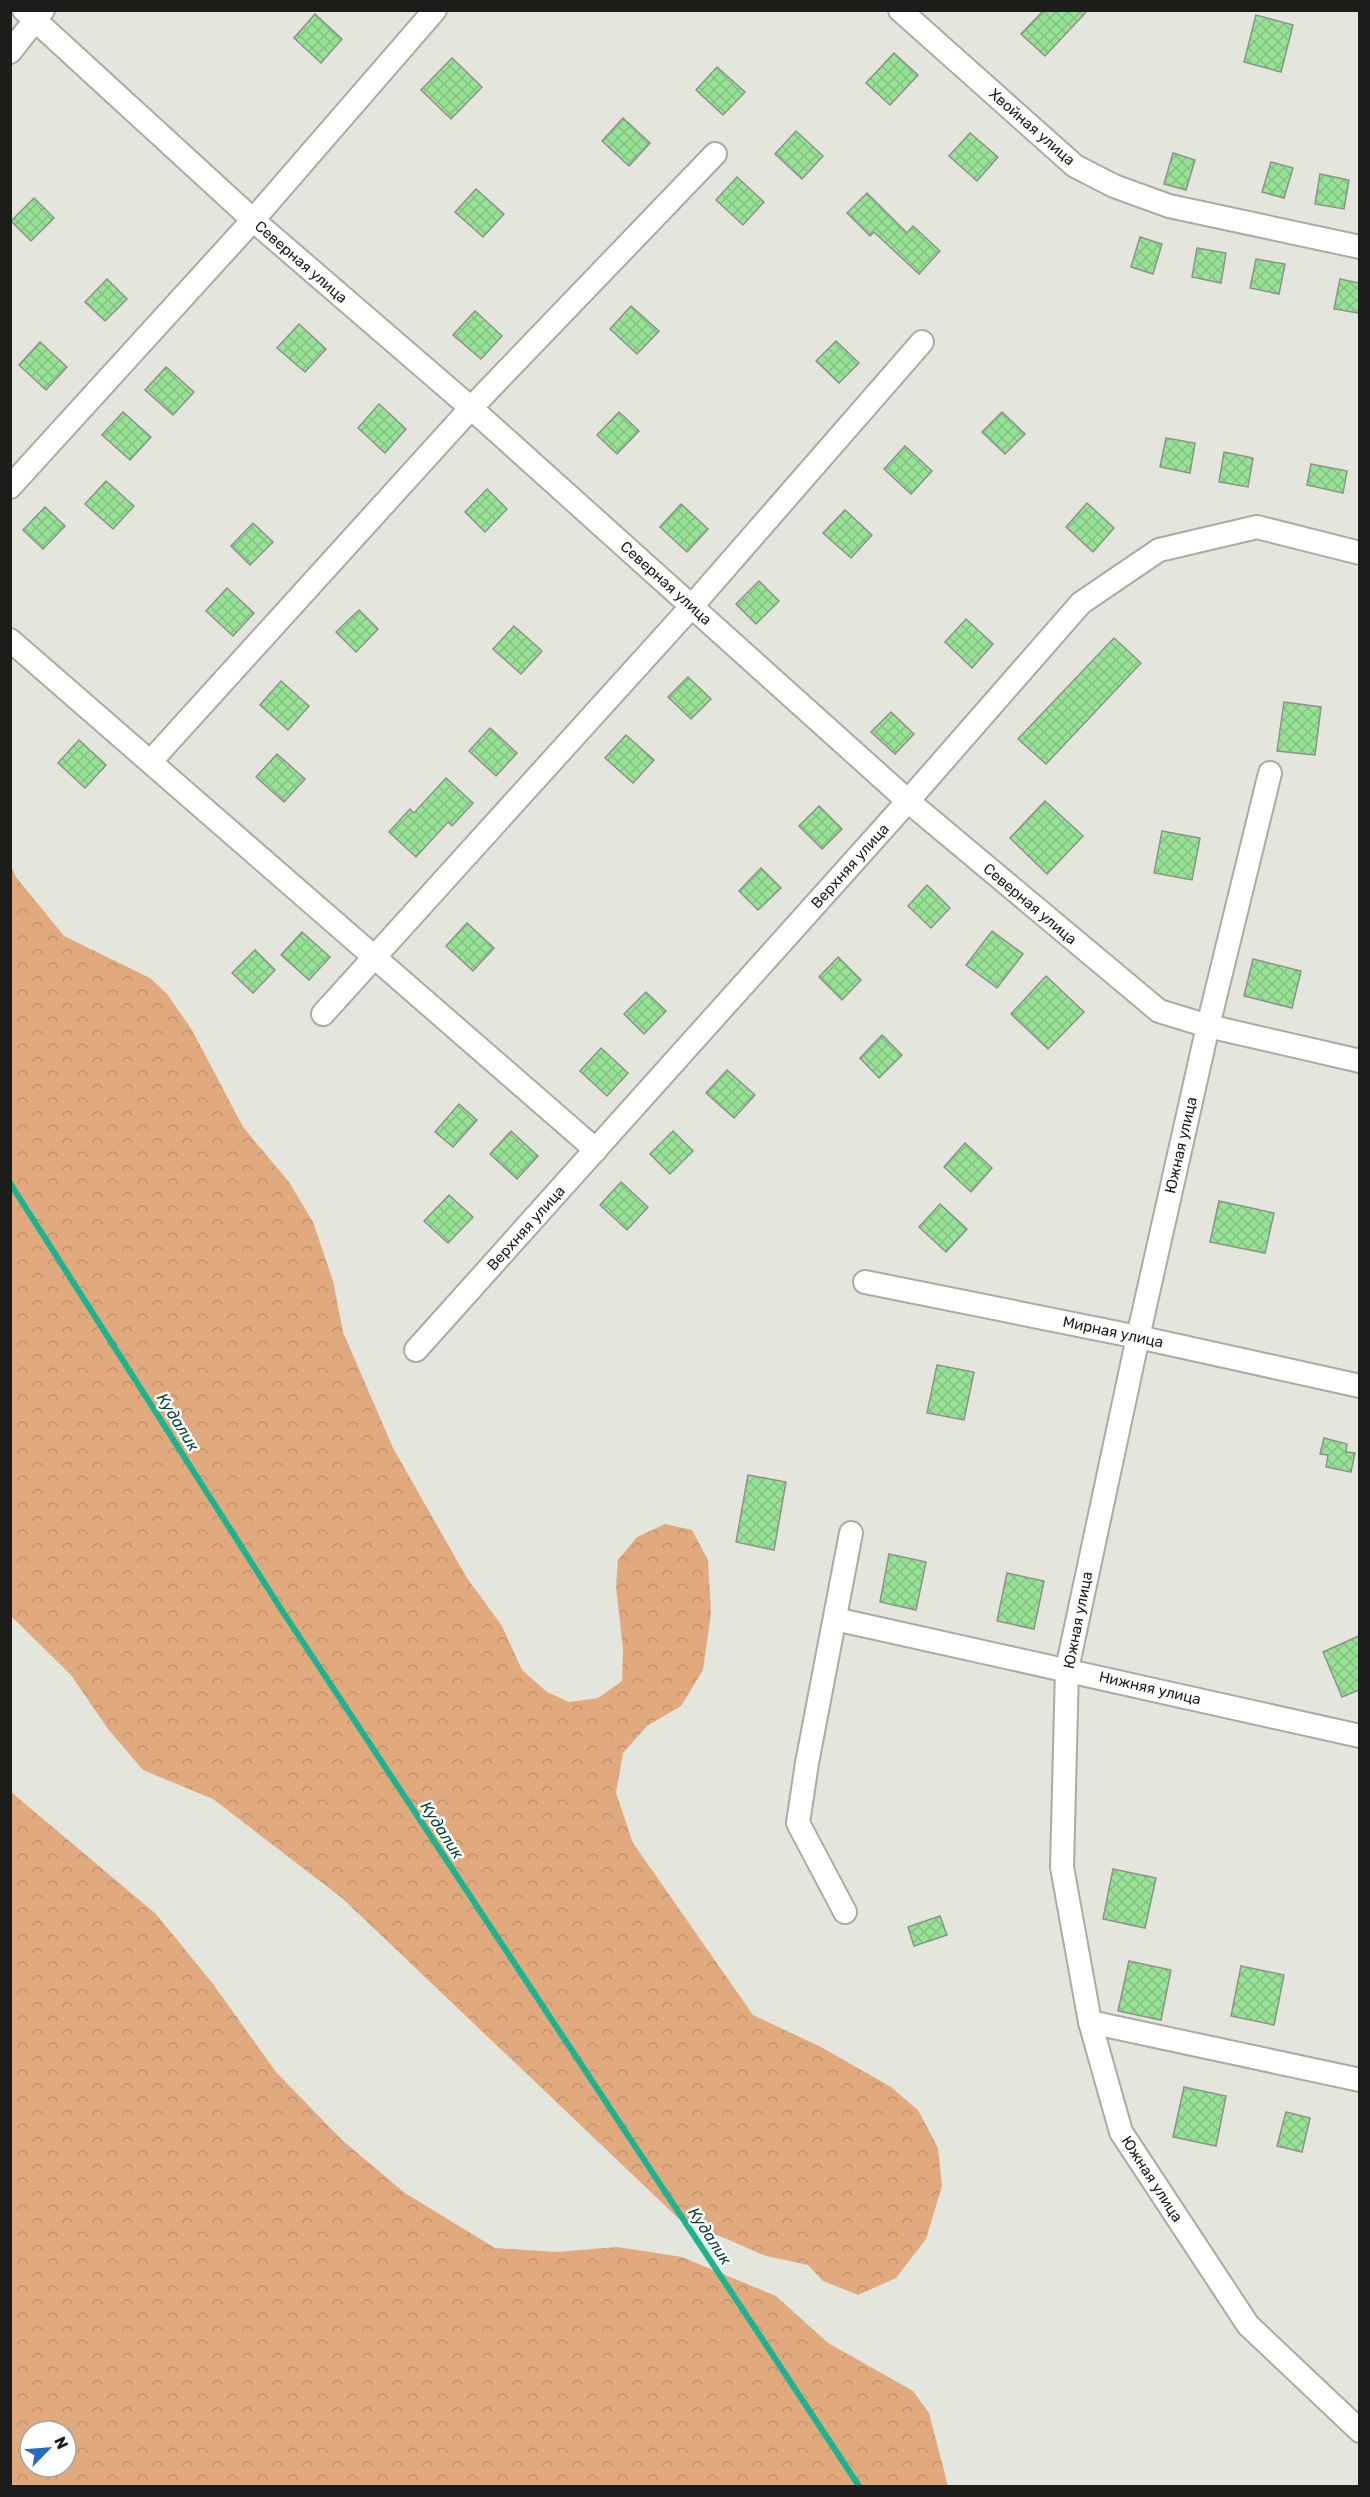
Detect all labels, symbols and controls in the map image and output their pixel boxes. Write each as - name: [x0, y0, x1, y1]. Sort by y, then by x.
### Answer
- street label: Хвойная улица: [985, 85, 1079, 169]
- street label: Северная улица: [251, 217, 351, 307]
- street label: Северная улица: [617, 537, 715, 629]
- street label: Верхняя улица: [807, 820, 893, 912]
- street label: Северная улица: [980, 860, 1080, 948]
- street label: Южная улица: [1161, 1095, 1201, 1195]
- street label: Верхняя улица: [483, 1182, 569, 1274]
- street label: Мирная улица: [1061, 1313, 1165, 1351]
- water label: Кудалик: [153, 1390, 203, 1455]
- street label: Южная улица: [1060, 1570, 1096, 1670]
- street label: Нижняя улица: [1097, 1668, 1203, 1708]
- water label: Кудалик: [416, 1798, 468, 1863]
- street label: Южная улица: [1118, 2133, 1186, 2225]
- water label: Кудалик: [684, 2204, 736, 2269]
- north arrow: [18, 2419, 78, 2479]
- text: N: [50, 2434, 72, 2452]

